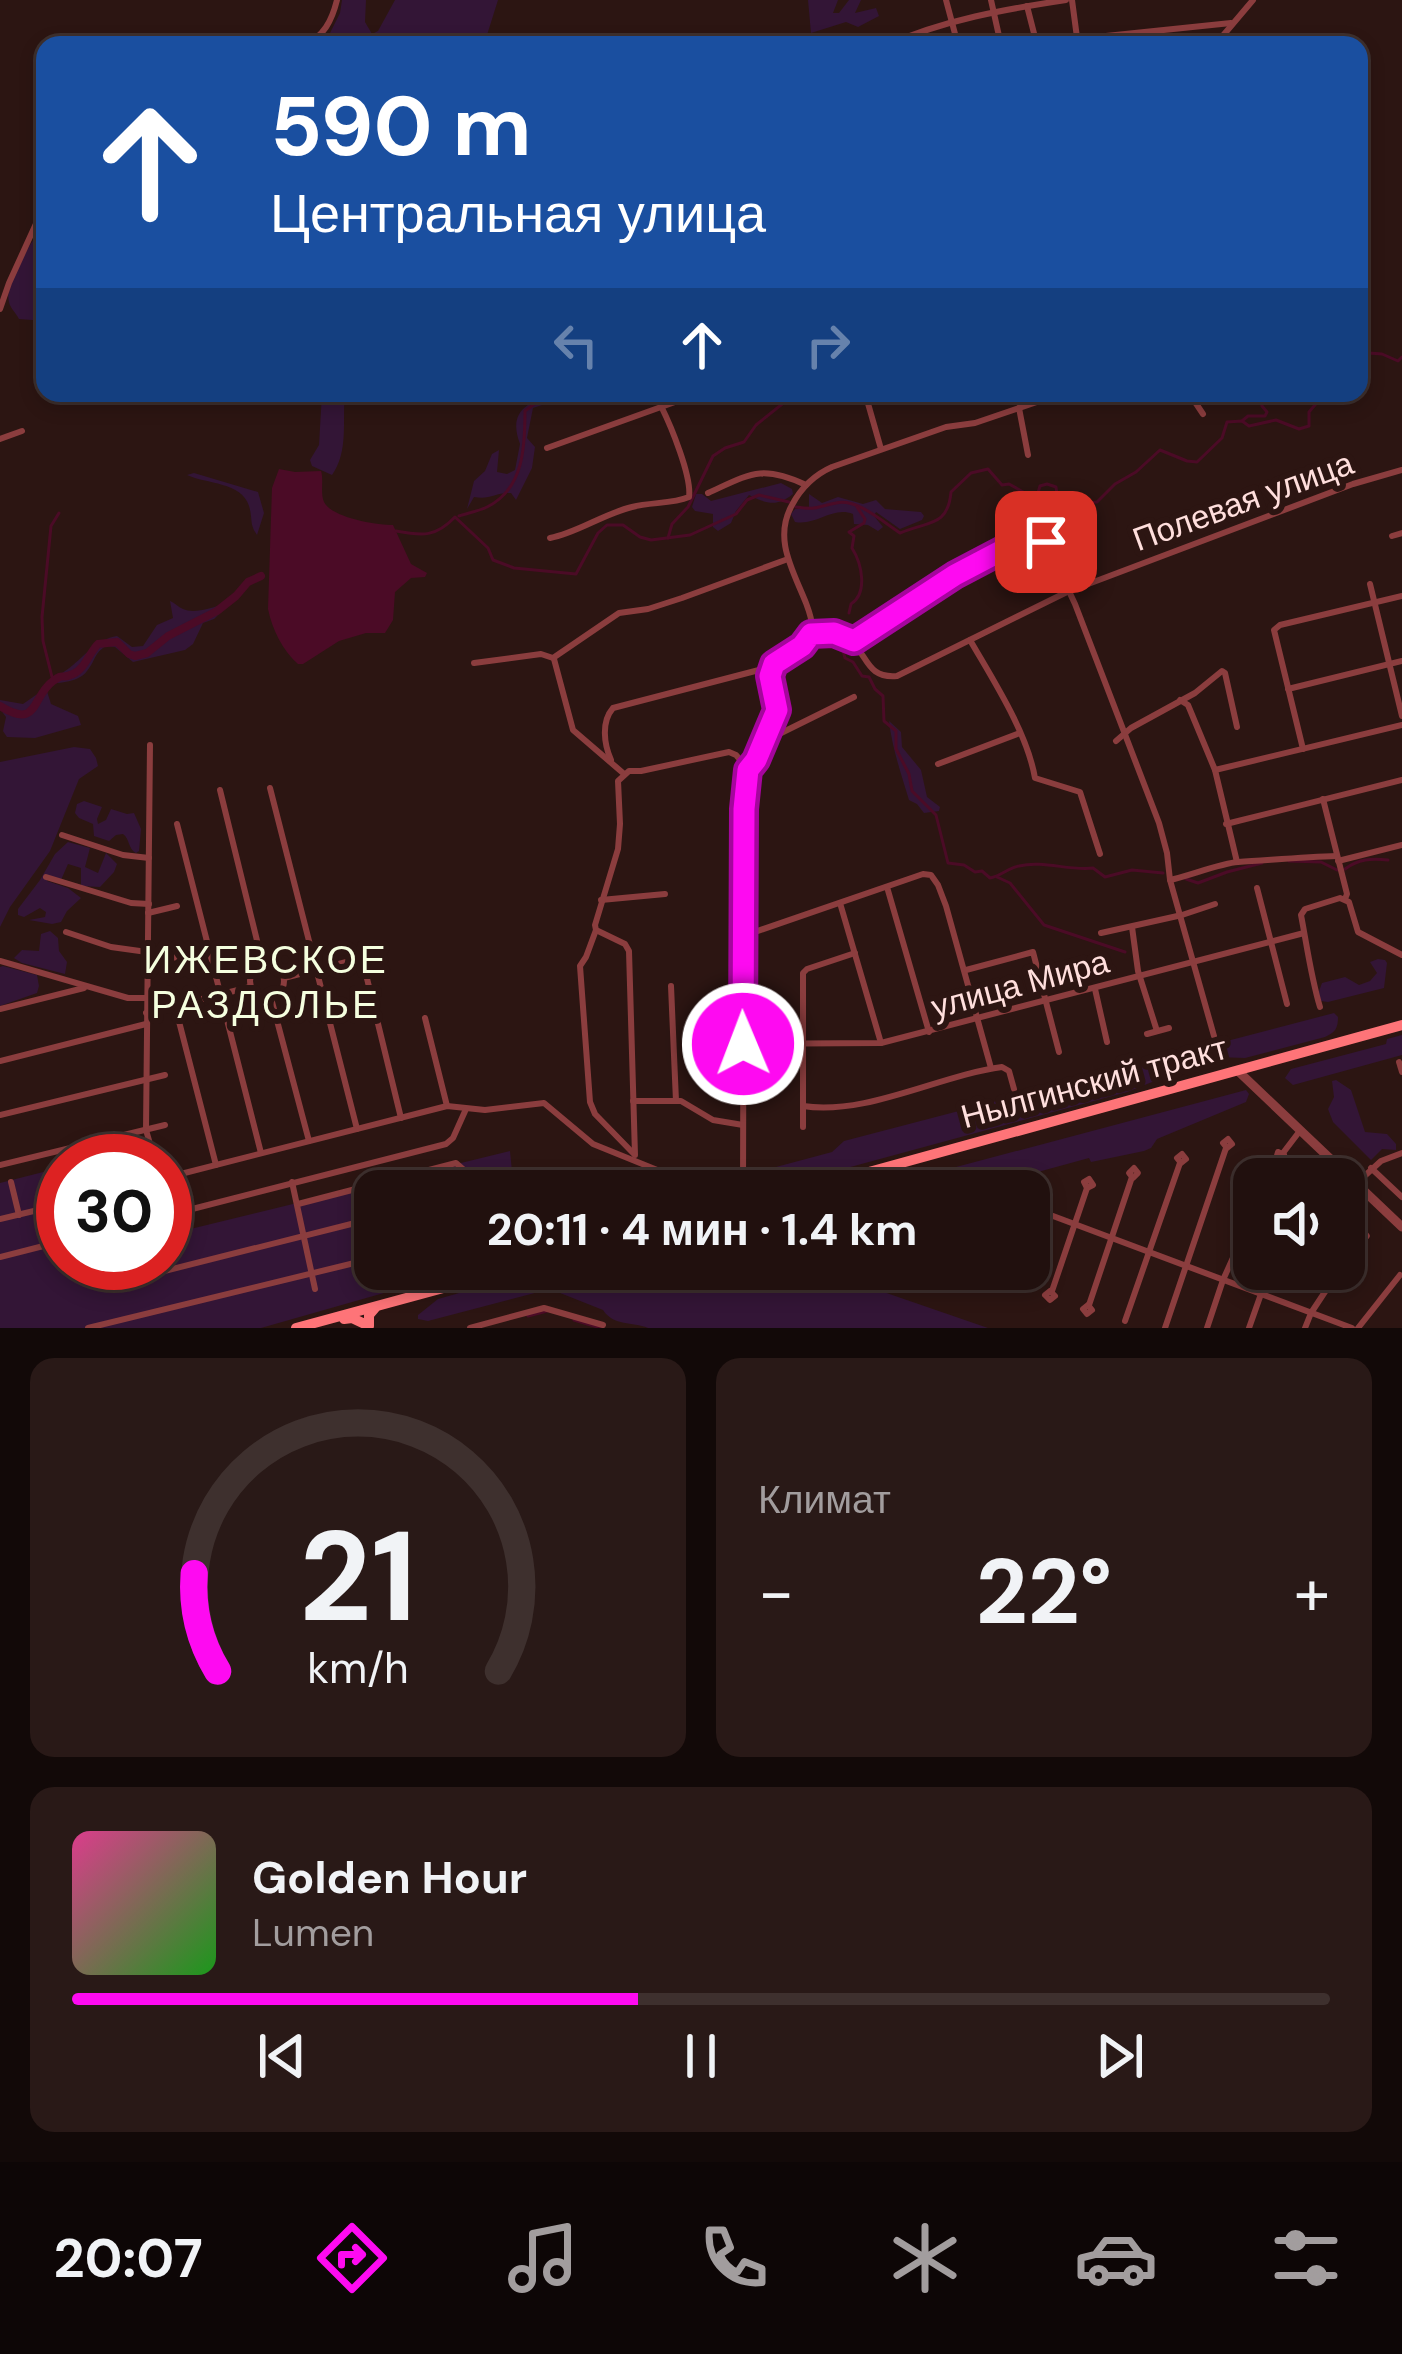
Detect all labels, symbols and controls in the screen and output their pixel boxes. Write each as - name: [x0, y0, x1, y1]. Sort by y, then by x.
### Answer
- text: 590 m: [270, 72, 532, 181]
- icon: ahead: [72, 84, 228, 240]
- text: Центральная улица: [270, 178, 766, 249]
- icon: left: [543, 312, 609, 378]
- icon: ahead: [669, 312, 735, 378]
- icon: right: [795, 312, 861, 378]
- street label: Полевая улица: [1127, 441, 1360, 561]
- pin: [995, 491, 1097, 593]
- icon: arrive: [1013, 509, 1079, 575]
- district label: ИЖЕВСКОЕ РАЗДОЛЬЕ: [143, 934, 389, 1030]
- street label: улица Мира: [926, 939, 1114, 1028]
- position arrow: [680, 981, 806, 1107]
- street label: Нылгинский тракт: [956, 1026, 1232, 1138]
- speed limit sign: 30: [36, 1134, 192, 1290]
- map controls: [1233, 1158, 1365, 1290]
- button: sound: [1233, 1158, 1365, 1290]
- text: 20:11 · 4 мин · 1.4 km: [487, 1200, 917, 1259]
- text: Климат: [758, 1474, 891, 1525]
- text: 21: [299, 1496, 417, 1659]
- text: 22°: [976, 1534, 1112, 1651]
- text: −: [758, 1550, 794, 1635]
- text: +: [1294, 1550, 1330, 1635]
- text: km/h: [307, 1639, 409, 1695]
- text: Golden Hour: [252, 1848, 527, 1907]
- text: Lumen: [252, 1907, 374, 1958]
- icon: previous: [249, 2023, 315, 2089]
- icon: pause: [668, 2023, 734, 2089]
- icon: next: [1087, 2023, 1153, 2089]
- icon: directions: [310, 2216, 394, 2300]
- icon: music: [501, 2216, 585, 2300]
- icon: phone: [692, 2216, 776, 2300]
- icon: climate: [883, 2216, 967, 2300]
- icon: car: [1074, 2216, 1158, 2300]
- icon: filters: [1264, 2216, 1348, 2300]
- text: 20:07: [53, 2223, 203, 2294]

